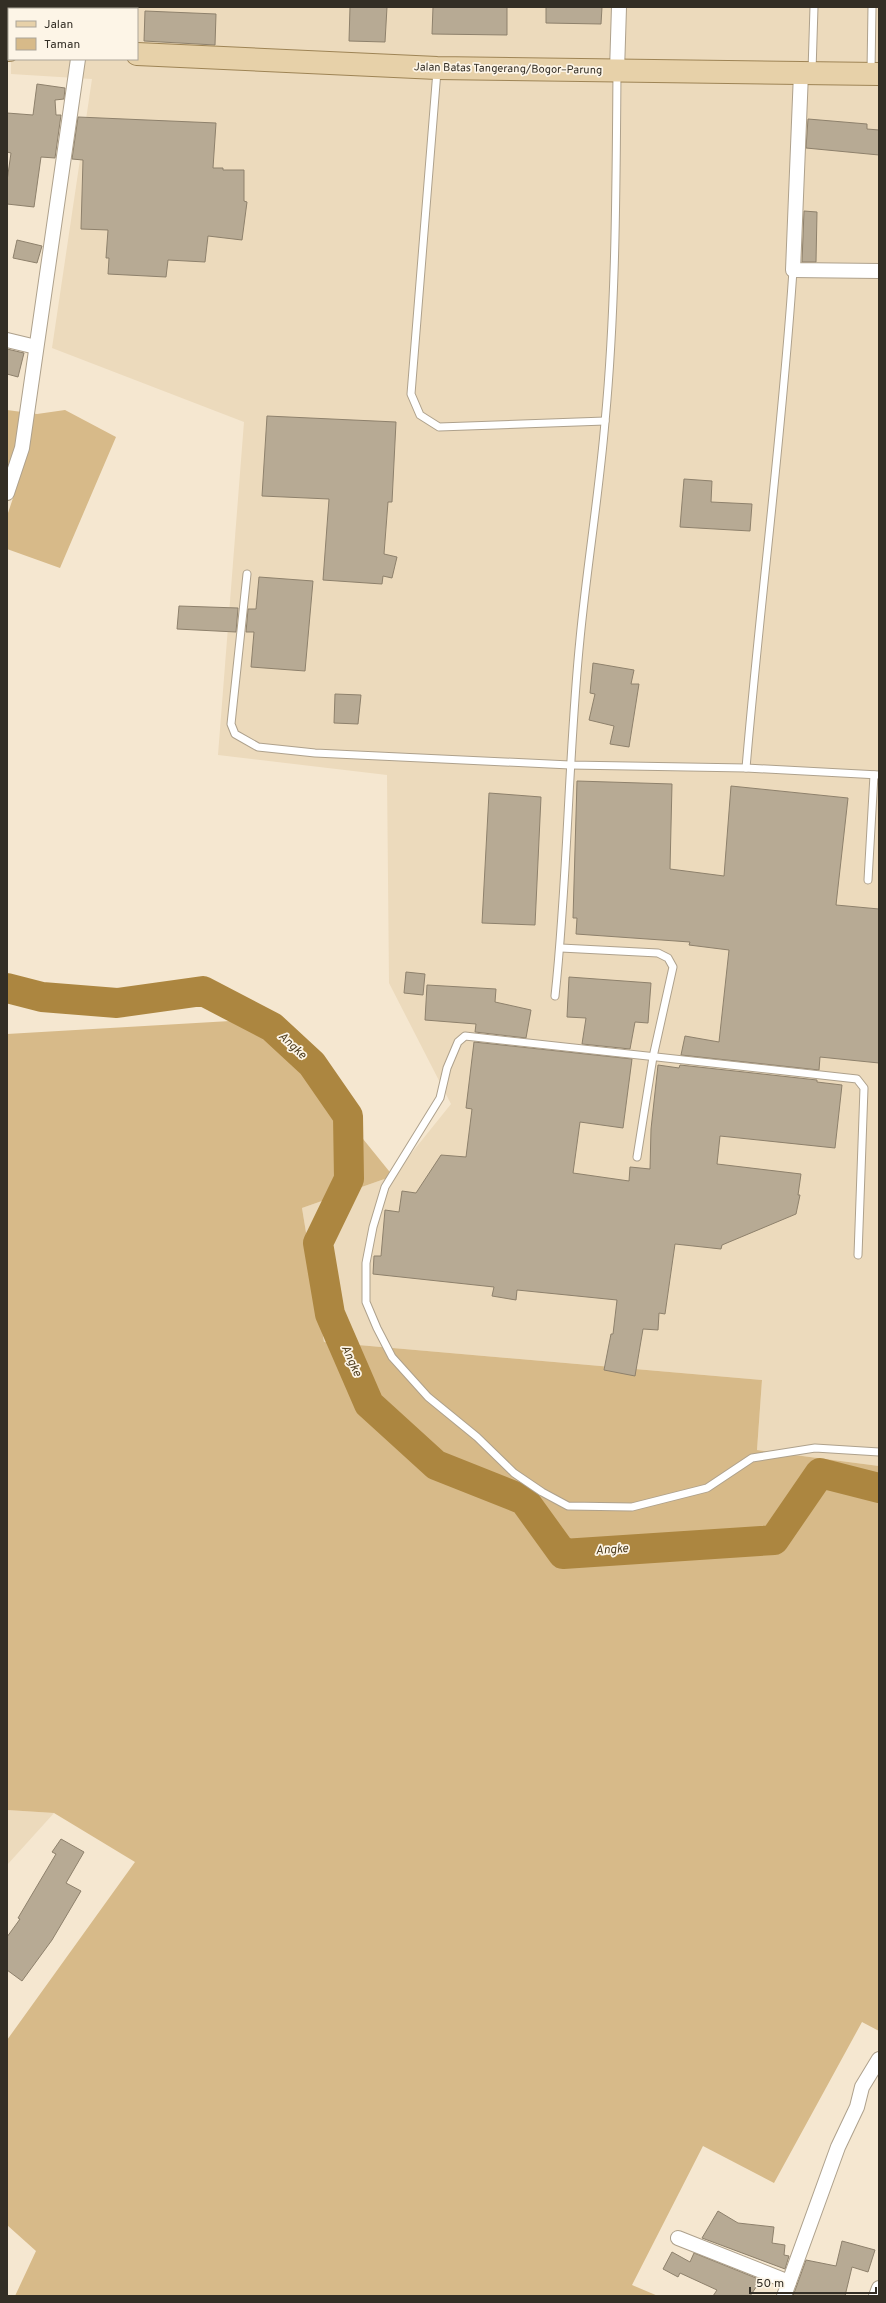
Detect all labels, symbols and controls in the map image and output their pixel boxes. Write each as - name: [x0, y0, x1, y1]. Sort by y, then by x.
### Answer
- legend: [8, 8, 138, 60]
- text: Jalan: [44, 17, 73, 33]
- text: Taman: [44, 37, 80, 53]
- street label: Jalan Batas Tangerang/Bogor–Parung: [414, 60, 602, 78]
- water label: Angke: [275, 1029, 310, 1064]
- water label: Angke: [337, 1343, 365, 1380]
- water label: Angke: [595, 1541, 630, 1559]
- scale bar: [750, 2269, 876, 2295]
- text: 50 m: [756, 2276, 784, 2292]

